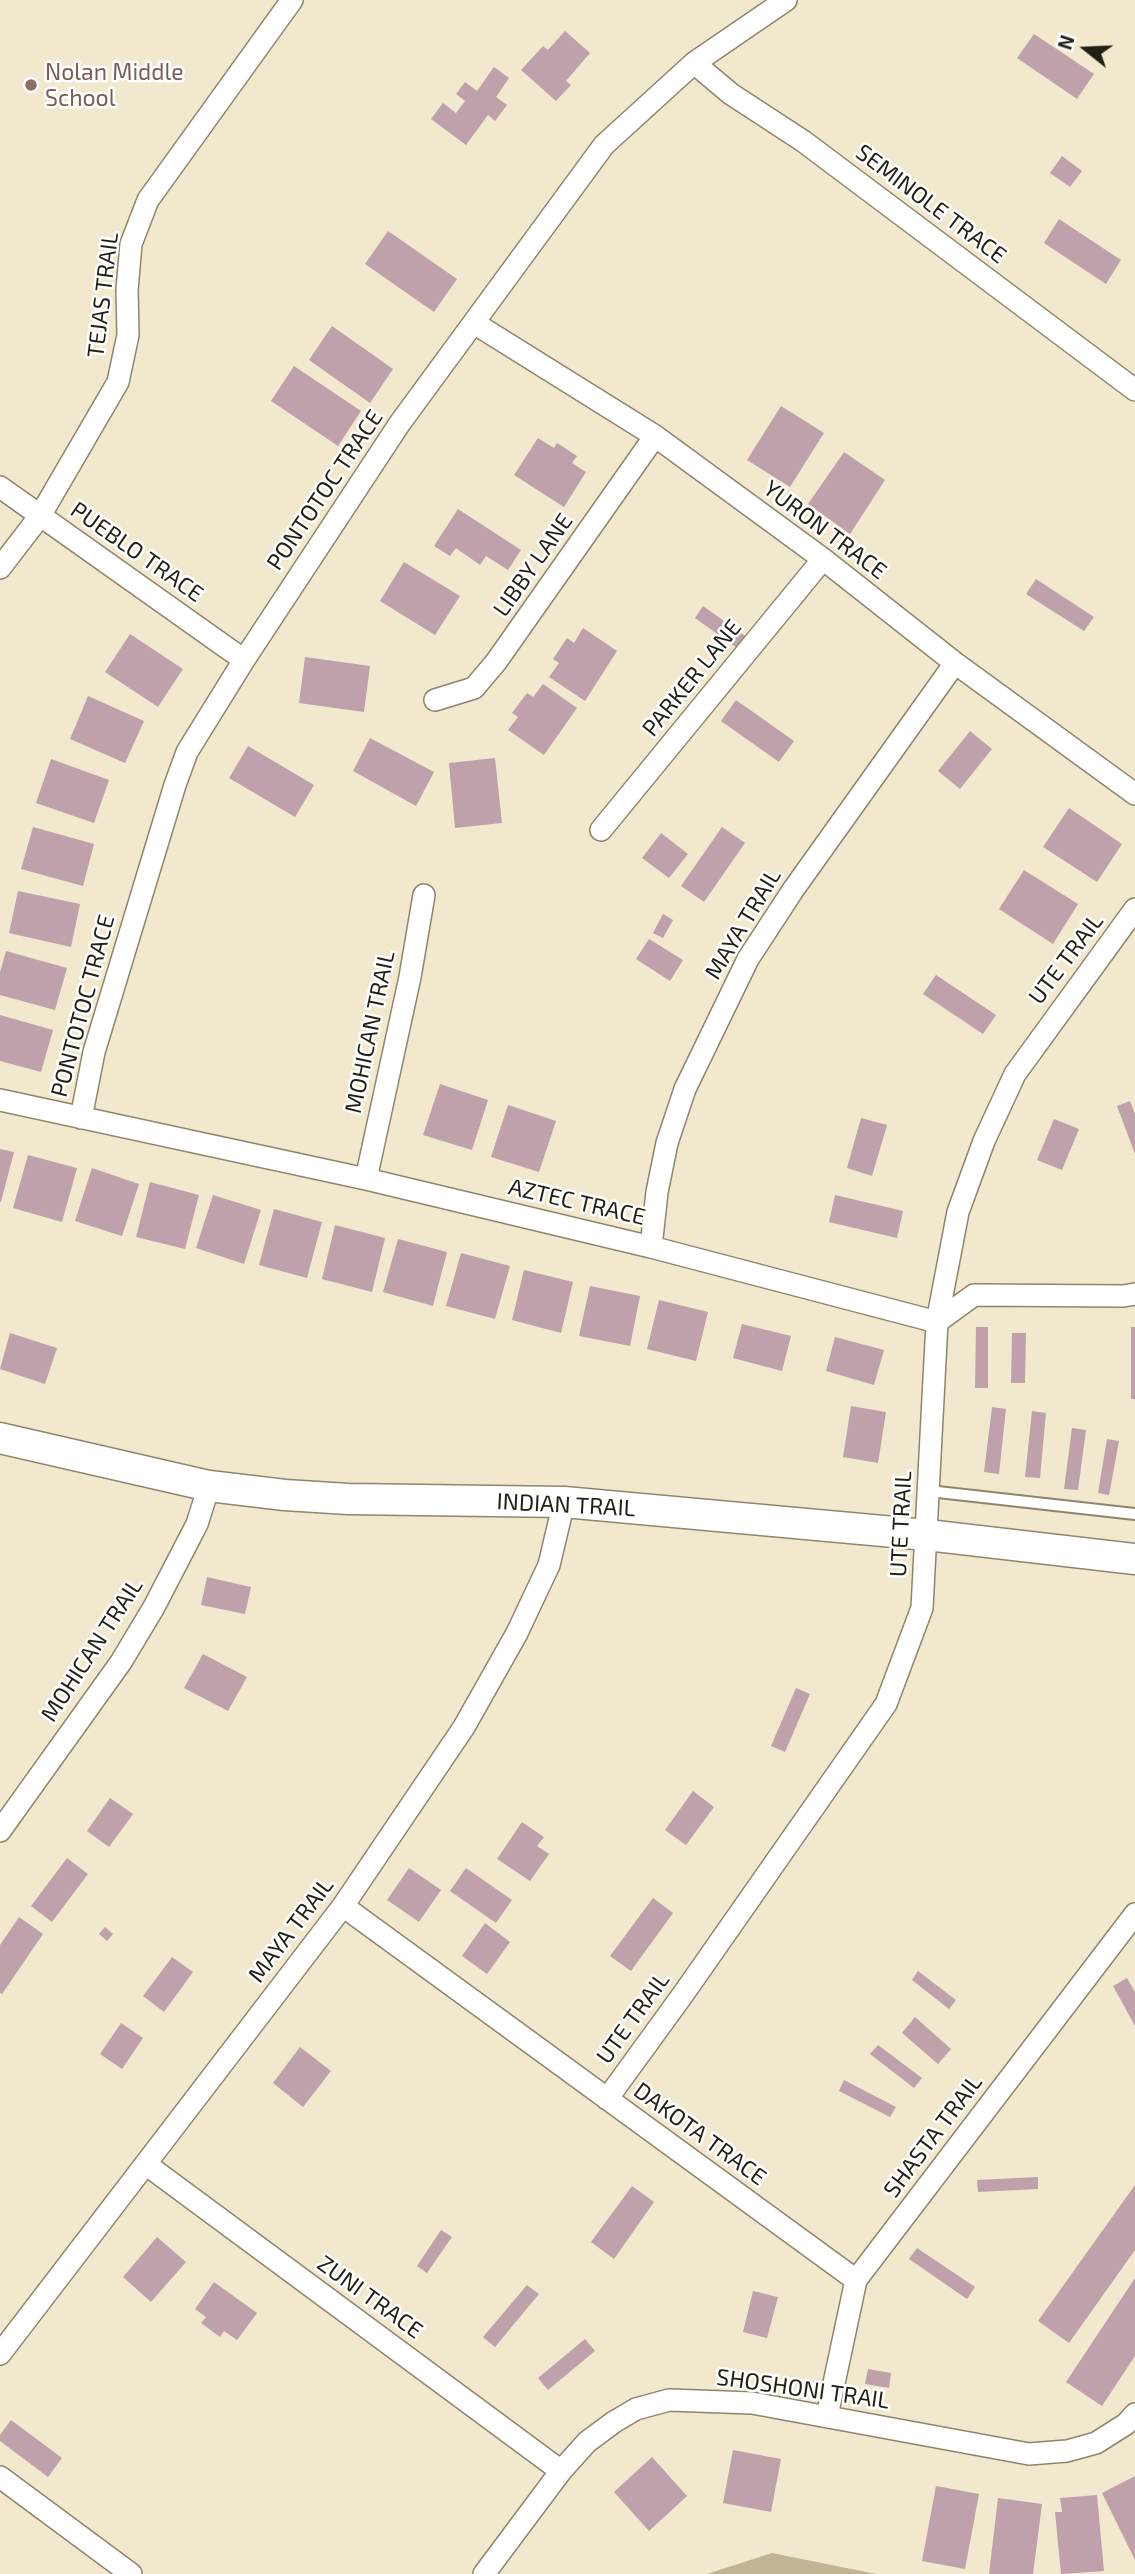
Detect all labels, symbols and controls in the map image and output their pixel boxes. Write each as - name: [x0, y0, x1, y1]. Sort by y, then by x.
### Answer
- north arrow: [1051, 14, 1121, 84]
- text: N: [1052, 32, 1079, 52]
- place label: Nolan Middle School: [45, 58, 184, 112]
- marker: Nolan Middle School: [23, 77, 39, 93]
- street label: SEMINOLE TRACE: [850, 138, 1012, 270]
- street label: TEJAS TRAIL: [82, 231, 124, 359]
- street label: PONTOTOC TRACE: [261, 404, 389, 576]
- street label: YURON TRACE: [758, 475, 892, 585]
- street label: PUEBLO TRACE: [65, 496, 209, 608]
- street label: LIBBY LANE: [487, 508, 579, 622]
- street label: PARKER LANE: [637, 614, 747, 742]
- street label: MAYA TRAIL: [699, 864, 787, 984]
- street label: UTE TRAIL: [1023, 908, 1109, 1010]
- street label: PONTOTOC TRACE: [45, 912, 121, 1100]
- street label: MOHICAN TRAIL: [339, 948, 401, 1116]
- street label: AZTEC TRACE: [506, 1173, 648, 1231]
- street label: UTE TRAIL: [884, 1470, 918, 1578]
- street label: INDIAN TRAIL: [496, 1488, 636, 1522]
- street label: MOHICAN TRAIL: [35, 1573, 149, 1727]
- street label: MAYA TRAIL: [243, 1872, 339, 1988]
- street label: UTE TRAIL: [591, 1967, 675, 2069]
- street label: SHASTA TRAIL: [878, 2069, 988, 2203]
- street label: DAKOTA TRACE: [628, 2077, 772, 2191]
- street label: ZUNI TRACE: [312, 2250, 428, 2344]
- street label: SHOSHONI TRAIL: [715, 2363, 891, 2415]

